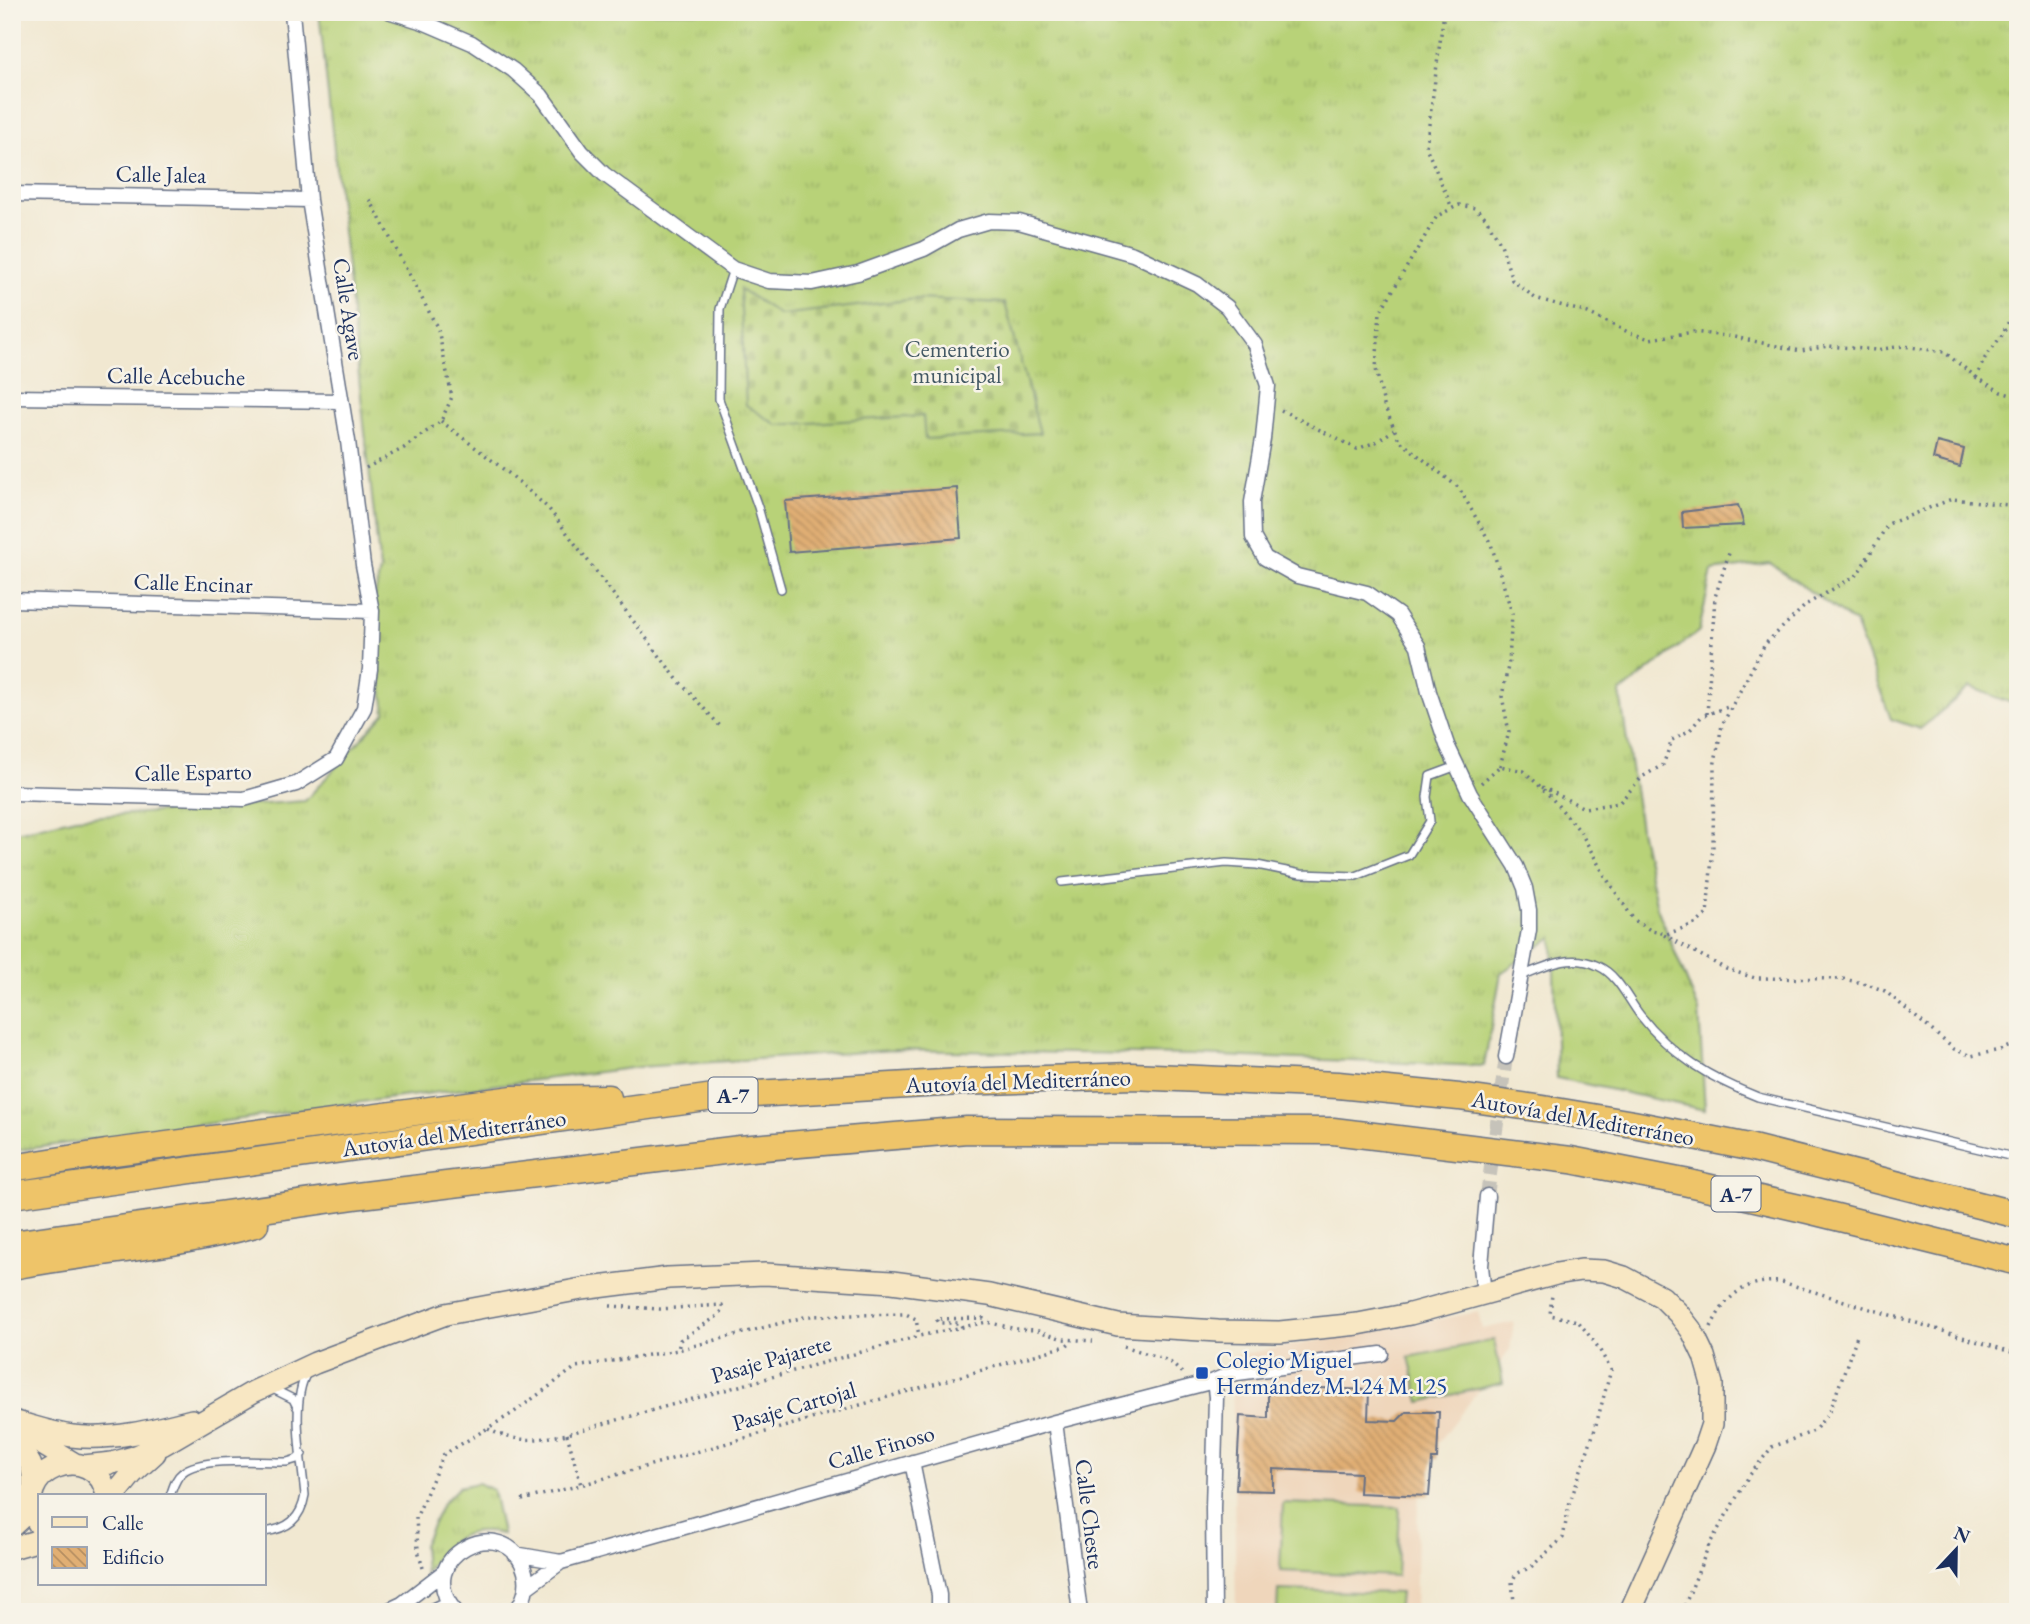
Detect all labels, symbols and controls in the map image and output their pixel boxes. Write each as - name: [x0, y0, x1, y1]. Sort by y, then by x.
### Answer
- street label: Calle Jalea: [115, 158, 207, 190]
- street label: Calle Agave: [326, 256, 372, 362]
- park label: Cementerio municipal: [904, 334, 1010, 390]
- street label: Calle Acebuche: [107, 360, 245, 392]
- street label: Calle Encinar: [133, 566, 253, 600]
- street label: Calle Esparto: [134, 756, 252, 788]
- street label: Autovía del Mediterráneo: [904, 1062, 1131, 1100]
- road number: A-7: [708, 1078, 758, 1112]
- street label: Autovía del Mediterráneo: [1468, 1083, 1697, 1152]
- street label: Autovía del Mediterráneo: [339, 1102, 568, 1164]
- road number: A-7: [1712, 1176, 1760, 1212]
- street label: Pasaje Pajarete: [707, 1328, 835, 1390]
- place label: Colegio Miguel Hermández M.124 M.125: [1216, 1345, 1447, 1401]
- marker: Colegio Miguel Hermández M.124 M.125: [1194, 1365, 1210, 1381]
- street label: Pasaje Cartojal: [729, 1374, 860, 1438]
- street label: Calle Finoso: [824, 1417, 938, 1477]
- street label: Calle Cheste: [1068, 1457, 1112, 1571]
- legend: [38, 1494, 266, 1586]
- text: Calle: [102, 1509, 144, 1536]
- north arrow: [1922, 1516, 1992, 1586]
- text: N: [1950, 1520, 1975, 1549]
- text: Edificio: [102, 1543, 164, 1570]

